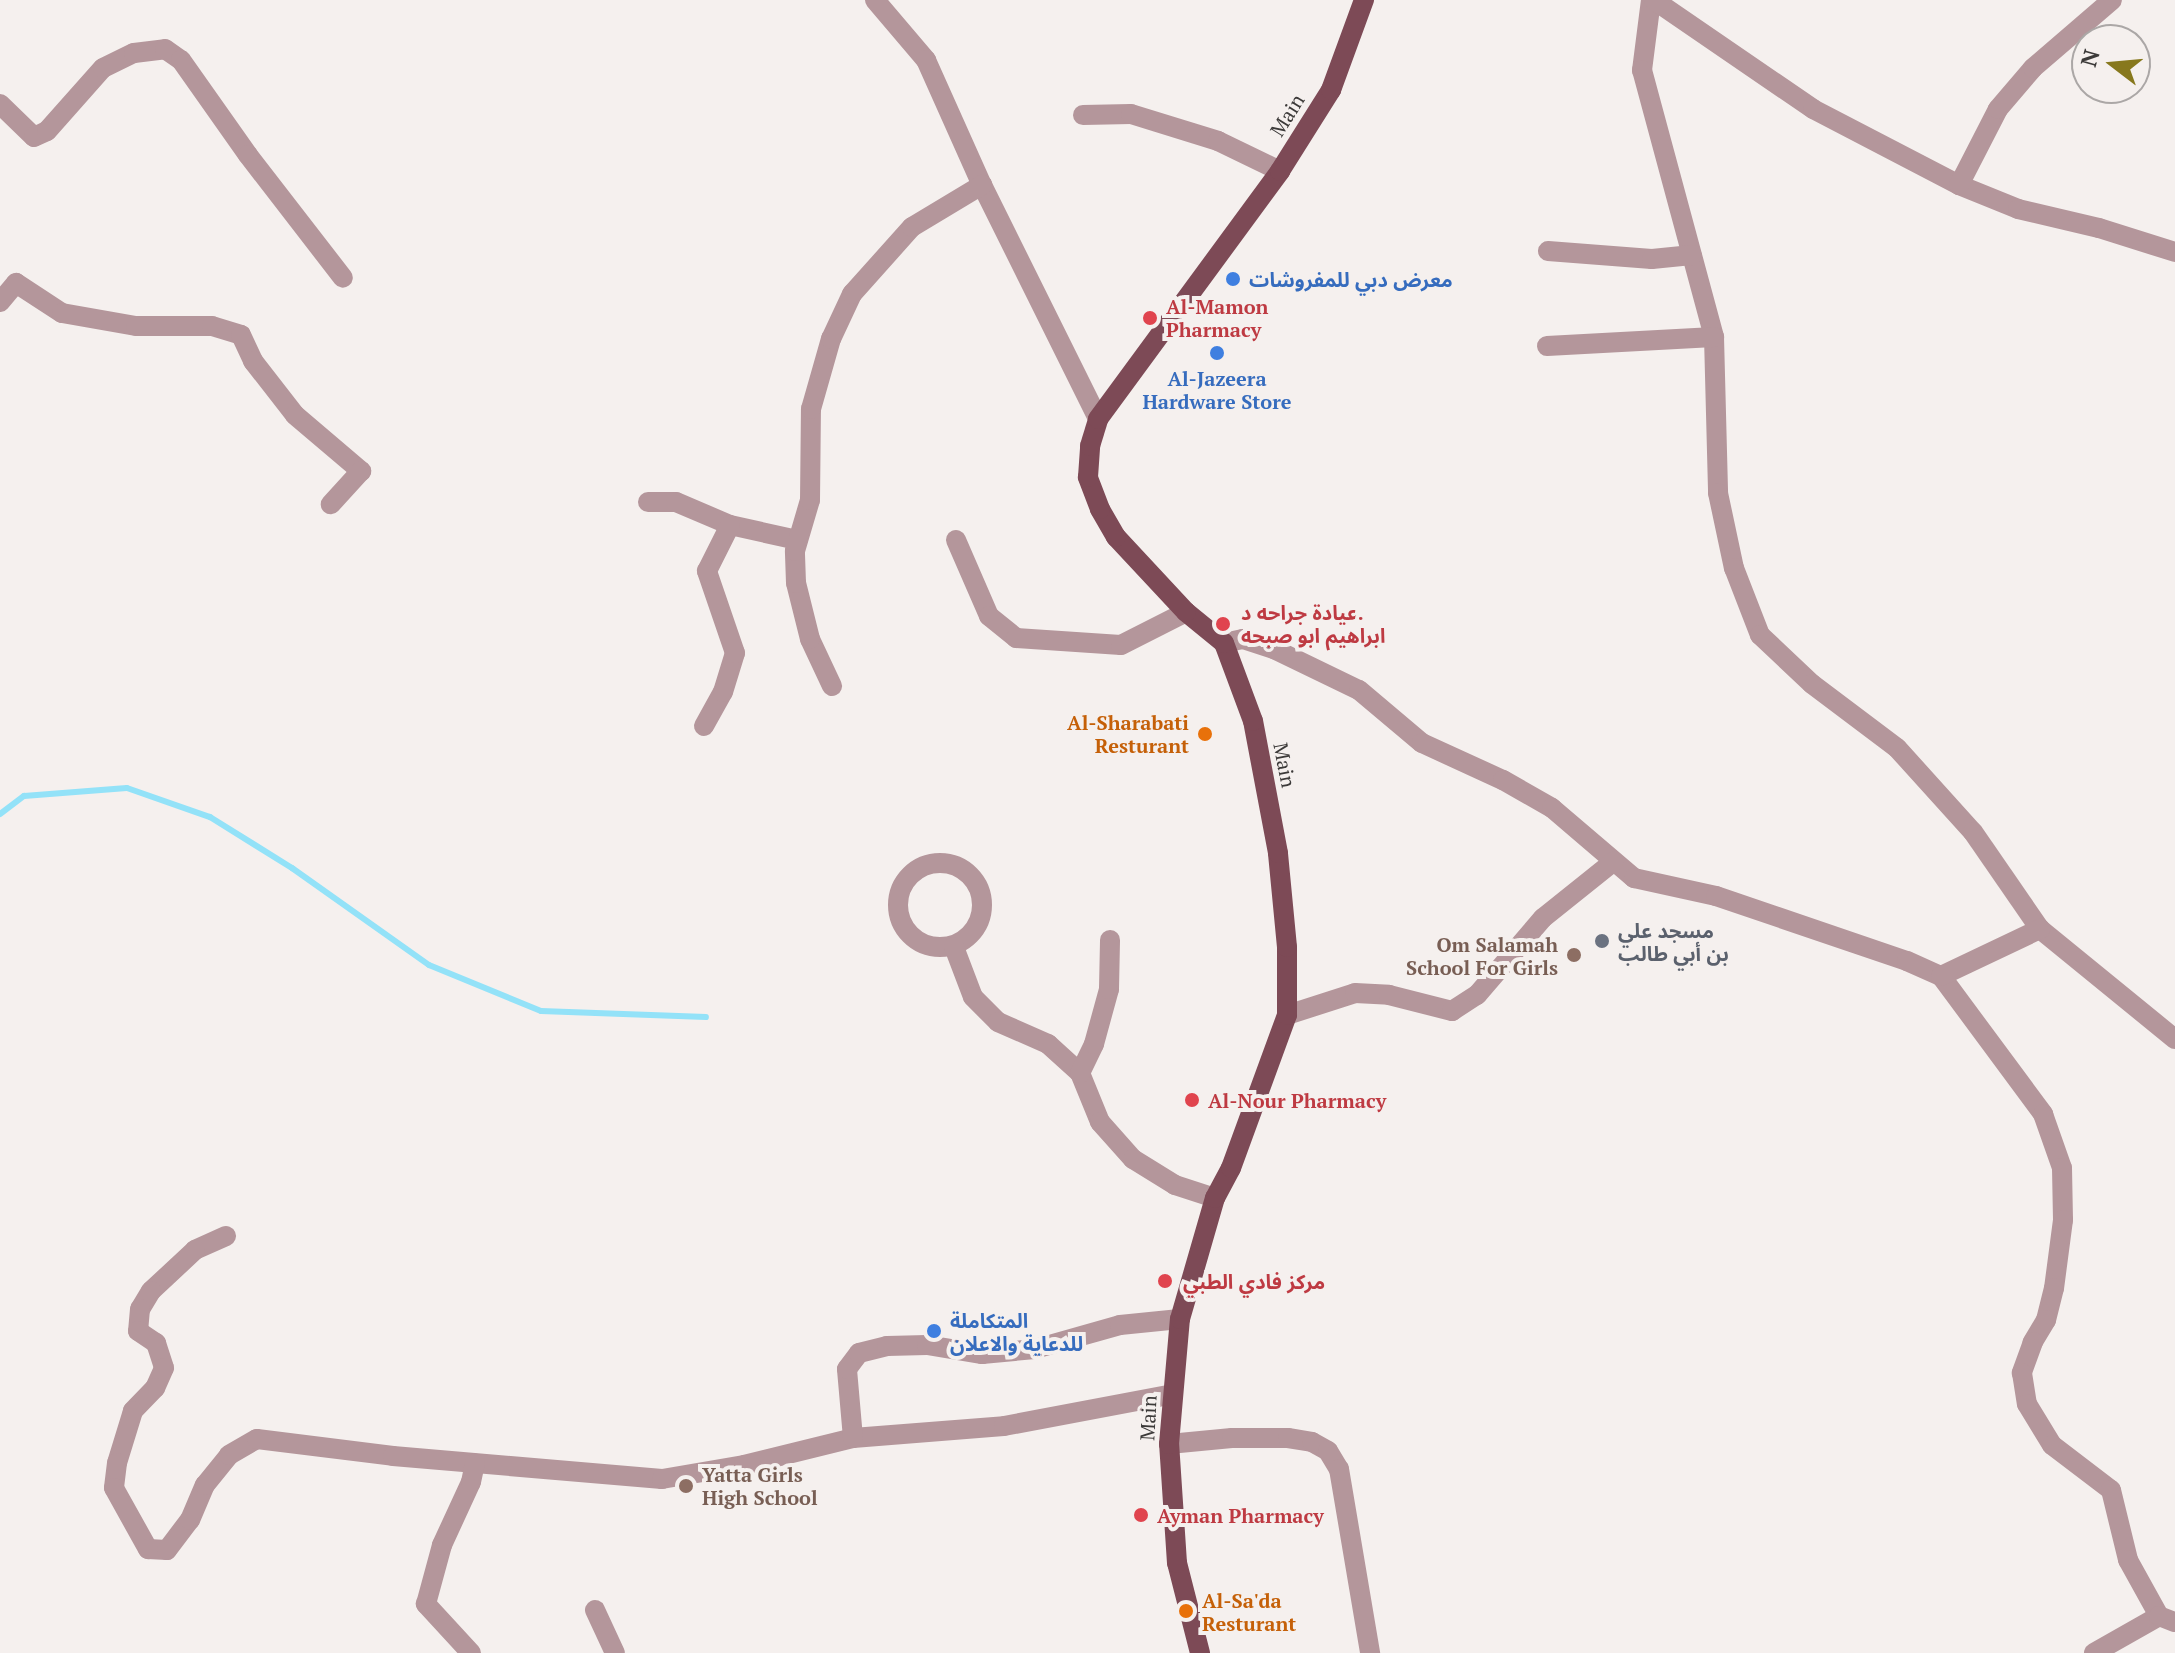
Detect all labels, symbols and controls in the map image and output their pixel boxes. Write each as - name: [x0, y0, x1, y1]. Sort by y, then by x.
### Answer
- north arrow: [2071, 24, 2151, 104]
- text: N: [2073, 46, 2106, 70]
- street label: Main: [1265, 89, 1309, 141]
- place label: معرض دبي للمفروشات: [1249, 267, 1453, 291]
- marker: معرض دبي للمفروشات: [1224, 270, 1242, 288]
- place label: Al-Mamon Pharmacy: [1166, 294, 1268, 341]
- marker: Al-Mamon Pharmacy: [1141, 309, 1159, 327]
- marker: Al-Jazeera Hardware Store: [1208, 344, 1226, 362]
- place label: Al-Jazeera Hardware Store: [1142, 366, 1292, 413]
- place label: عيادة جراحه د. ابراهيم ابو صبحه: [1241, 600, 1385, 647]
- marker: عيادة جراحه د. ابراهيم ابو صبحه: [1212, 613, 1234, 635]
- place label: Al-Sharabati Resturant: [1067, 710, 1189, 757]
- marker: Al-Sharabati Resturant: [1196, 725, 1214, 743]
- street label: Main: [1269, 740, 1301, 790]
- place label: مسجد علي بن أبي طالب: [1618, 918, 1729, 965]
- place label: Om Salamah School For Girls: [1406, 932, 1558, 979]
- marker: مسجد علي بن أبي طالب: [1593, 932, 1611, 950]
- marker: Om Salamah School For Girls: [1565, 946, 1583, 964]
- place label: Al-Nour Pharmacy: [1208, 1088, 1386, 1112]
- marker: Al-Nour Pharmacy: [1183, 1091, 1201, 1109]
- place label: مركز فادي الطبي: [1183, 1269, 1325, 1293]
- marker: مركز فادي الطبي: [1154, 1270, 1176, 1292]
- place label: المتكاملة للدعاية والاعلان: [950, 1308, 1083, 1355]
- marker: المتكاملة للدعاية والاعلان: [925, 1322, 943, 1340]
- street label: Main: [1135, 1395, 1161, 1441]
- place label: Yatta Girls High School: [702, 1462, 818, 1509]
- marker: Yatta Girls High School: [677, 1477, 695, 1495]
- place label: Ayman Pharmacy: [1157, 1503, 1324, 1527]
- marker: Ayman Pharmacy: [1132, 1506, 1150, 1524]
- place label: Al-Sa'da Resturant: [1202, 1588, 1296, 1635]
- marker: Al-Sa'da Resturant: [1177, 1602, 1195, 1620]

